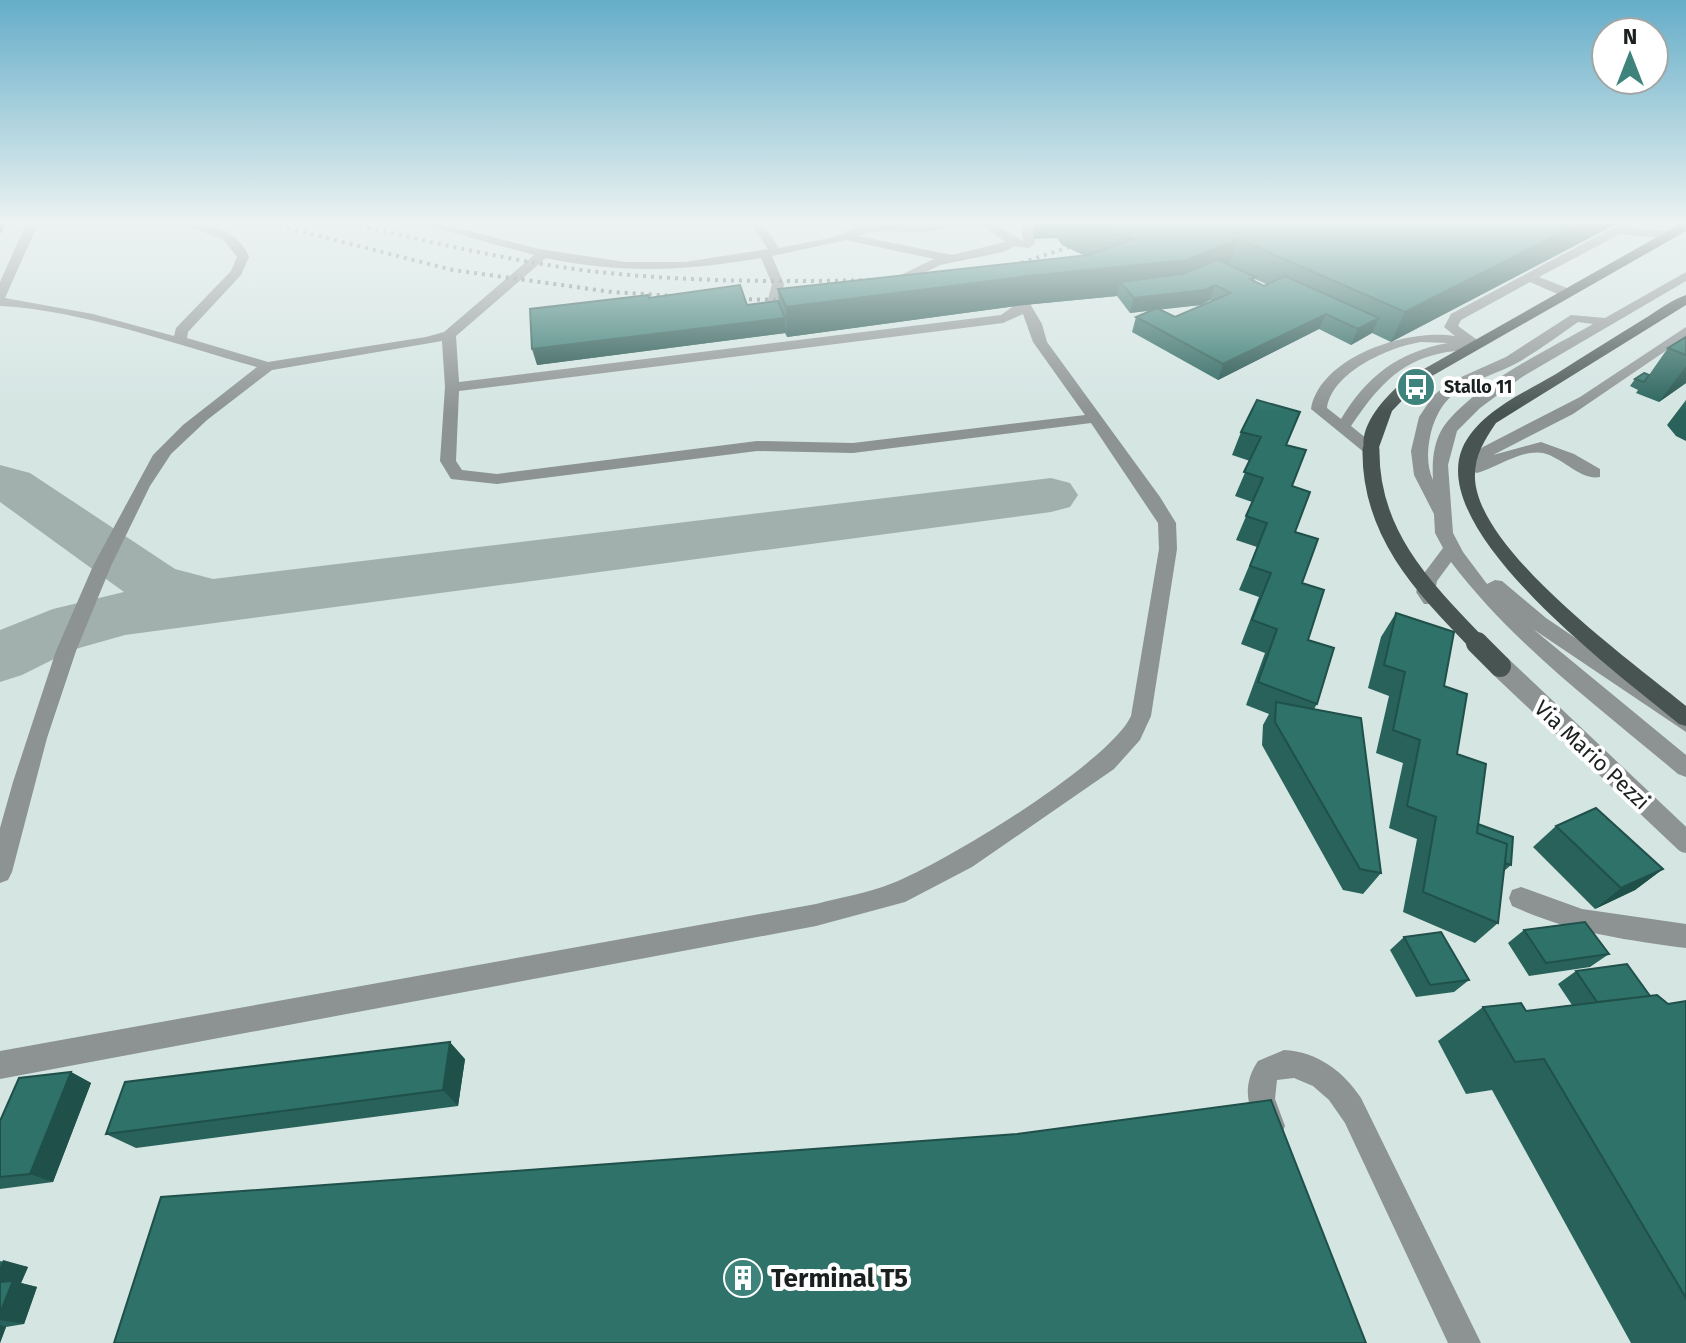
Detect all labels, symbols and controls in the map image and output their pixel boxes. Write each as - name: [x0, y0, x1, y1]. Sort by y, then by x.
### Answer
- north arrow: [1590, 16, 1670, 96]
- text: N: [1623, 23, 1637, 50]
- bus stop icon: Stallo 11: [1395, 366, 1437, 408]
- place label: Stallo 11: [1444, 376, 1512, 398]
- street label: Via Mario Pezzi: [1529, 695, 1655, 815]
- building icon: Terminal T5: [722, 1257, 764, 1299]
- place label: Terminal T5: [771, 1263, 908, 1294]

